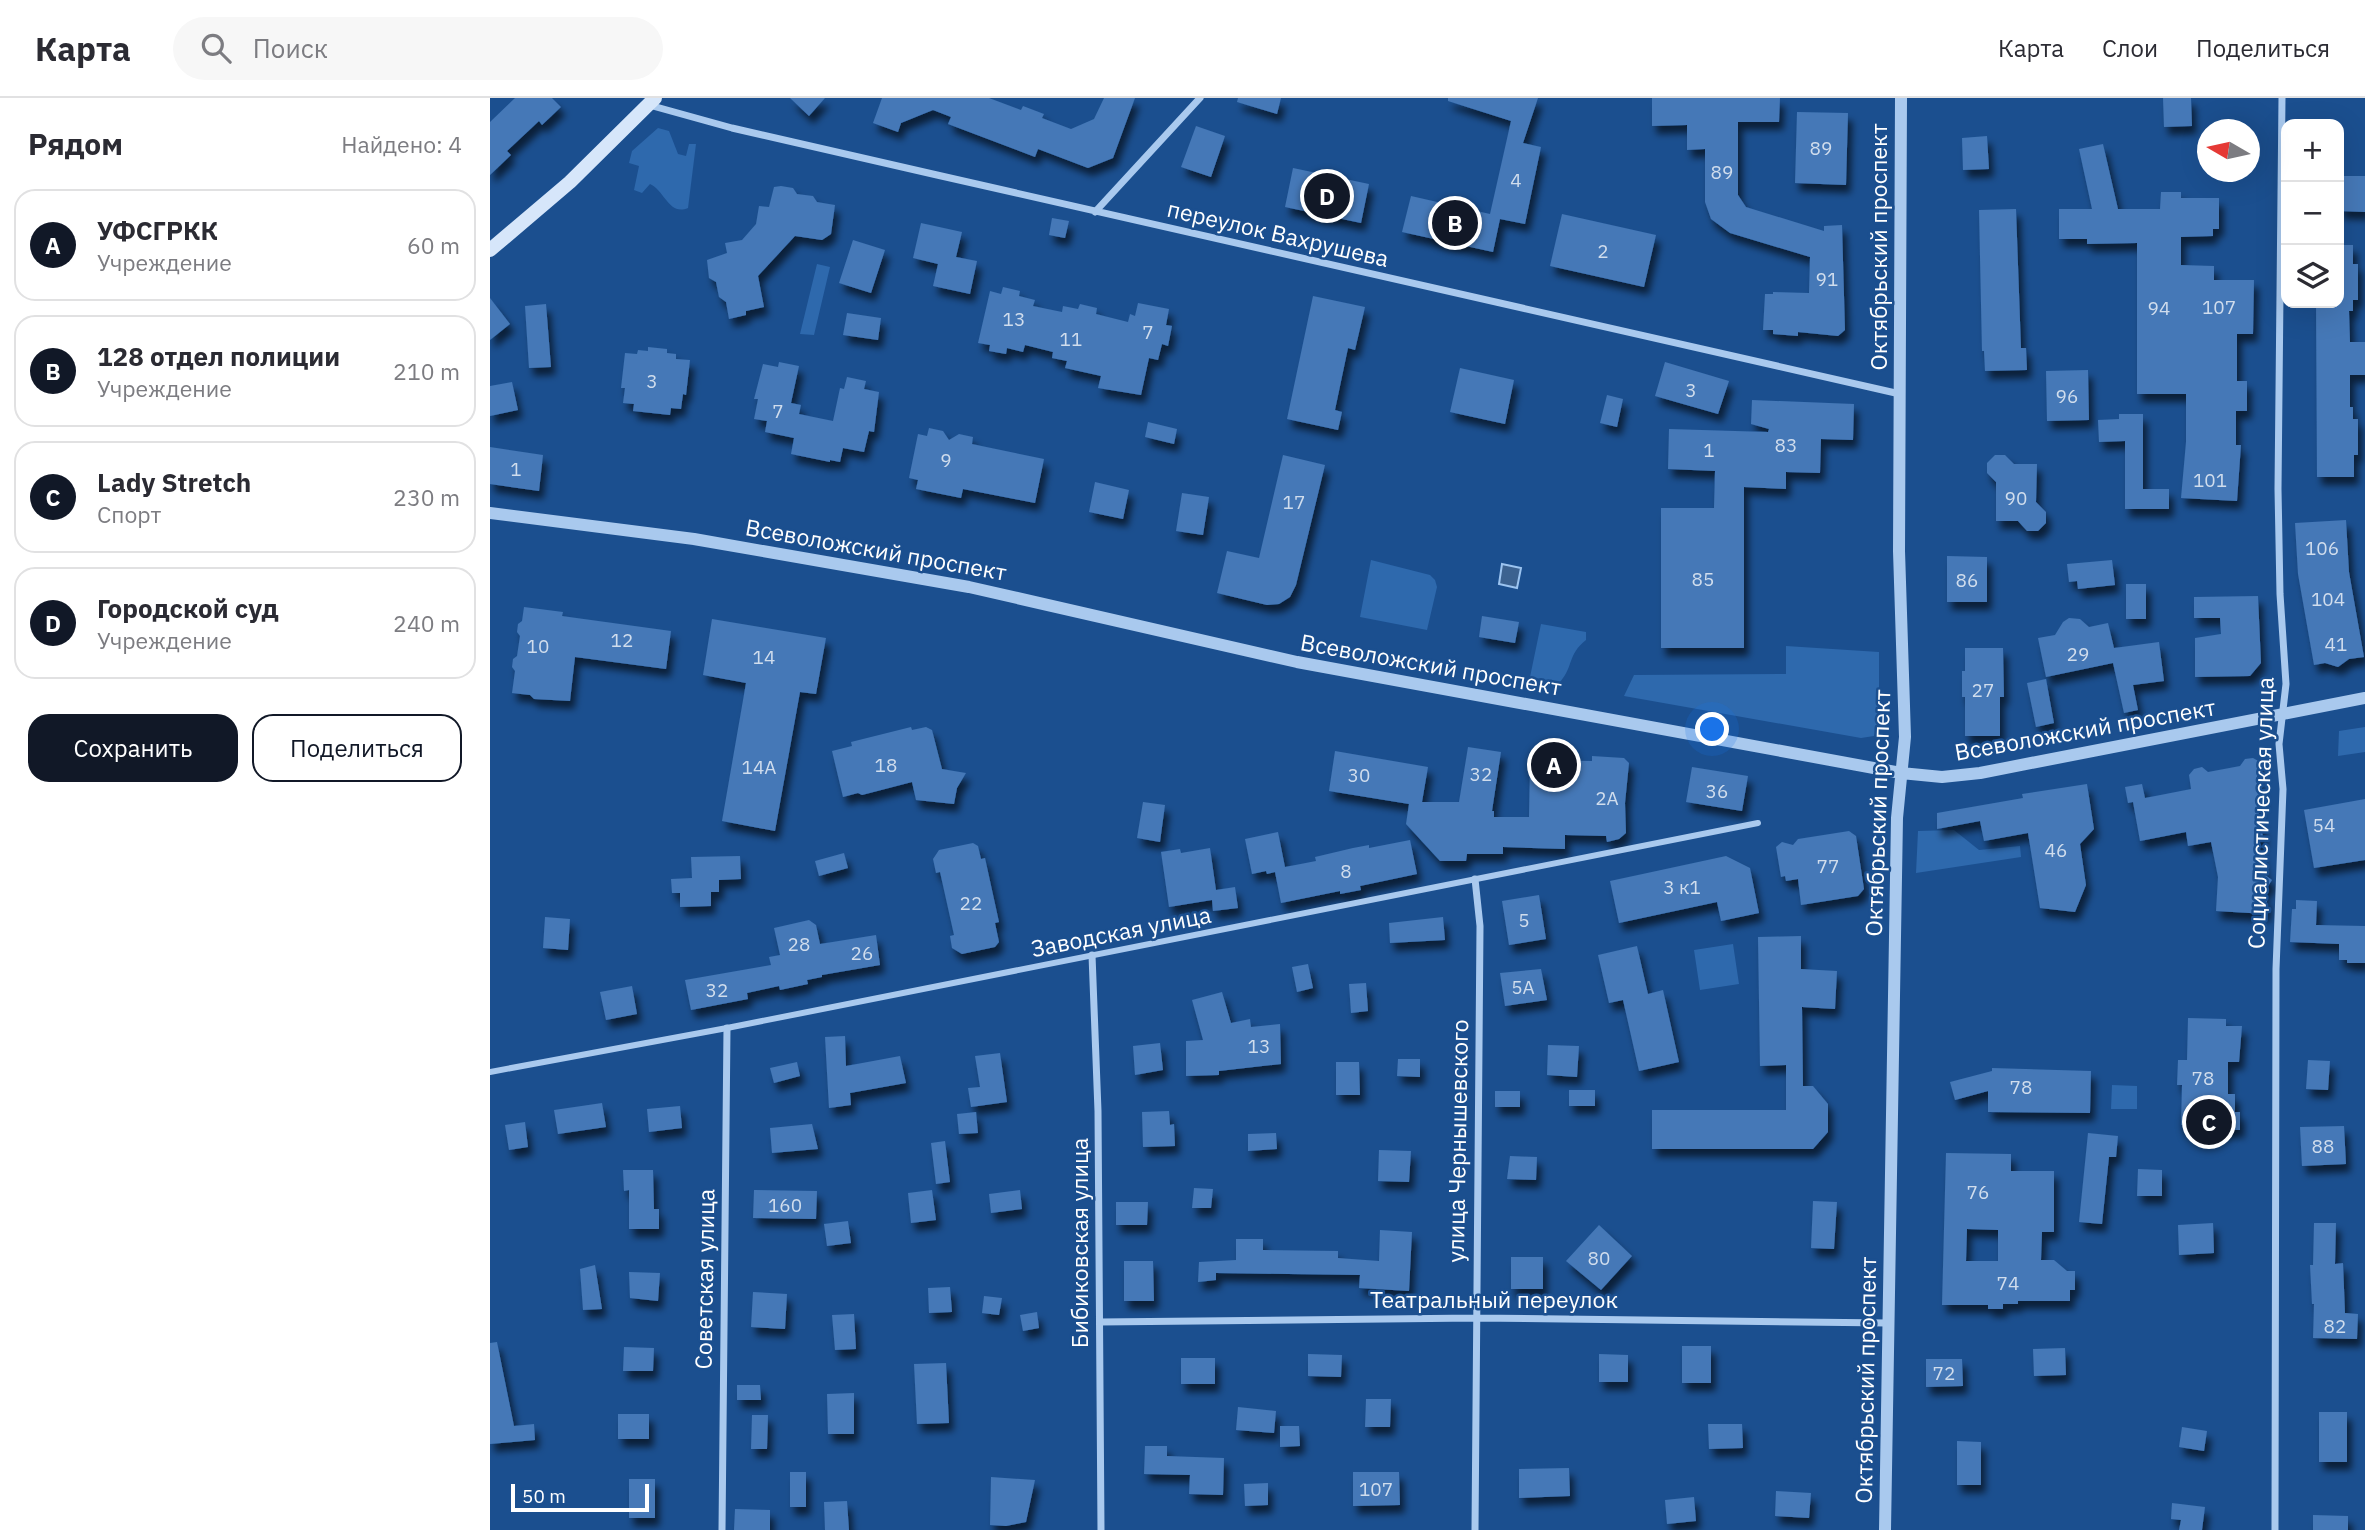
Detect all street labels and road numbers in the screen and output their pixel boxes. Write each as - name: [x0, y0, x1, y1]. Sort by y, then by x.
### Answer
- street label: Октябрьский проспект: [1863, 123, 1893, 371]
- street label: переулок Вахрушева: [1165, 193, 1392, 273]
- street label: Всеволожский проспект: [743, 511, 1009, 587]
- street label: Всеволожский проспект: [1298, 626, 1564, 702]
- street label: Социалистическая улица: [2240, 676, 2280, 950]
- street label: Октябрьский проспект: [1858, 689, 1896, 937]
- street label: Всеволожский проспект: [1952, 691, 2218, 767]
- street label: Заводская улица: [1028, 899, 1214, 963]
- street label: улица Чернышевского: [1440, 1019, 1474, 1263]
- street label: Бибиковская улица: [1064, 1138, 1094, 1348]
- street label: Советская улица: [687, 1188, 721, 1370]
- street label: Октябрьский проспект: [1848, 1256, 1882, 1504]
- street label: Театральный переулок: [1370, 1284, 1618, 1314]

